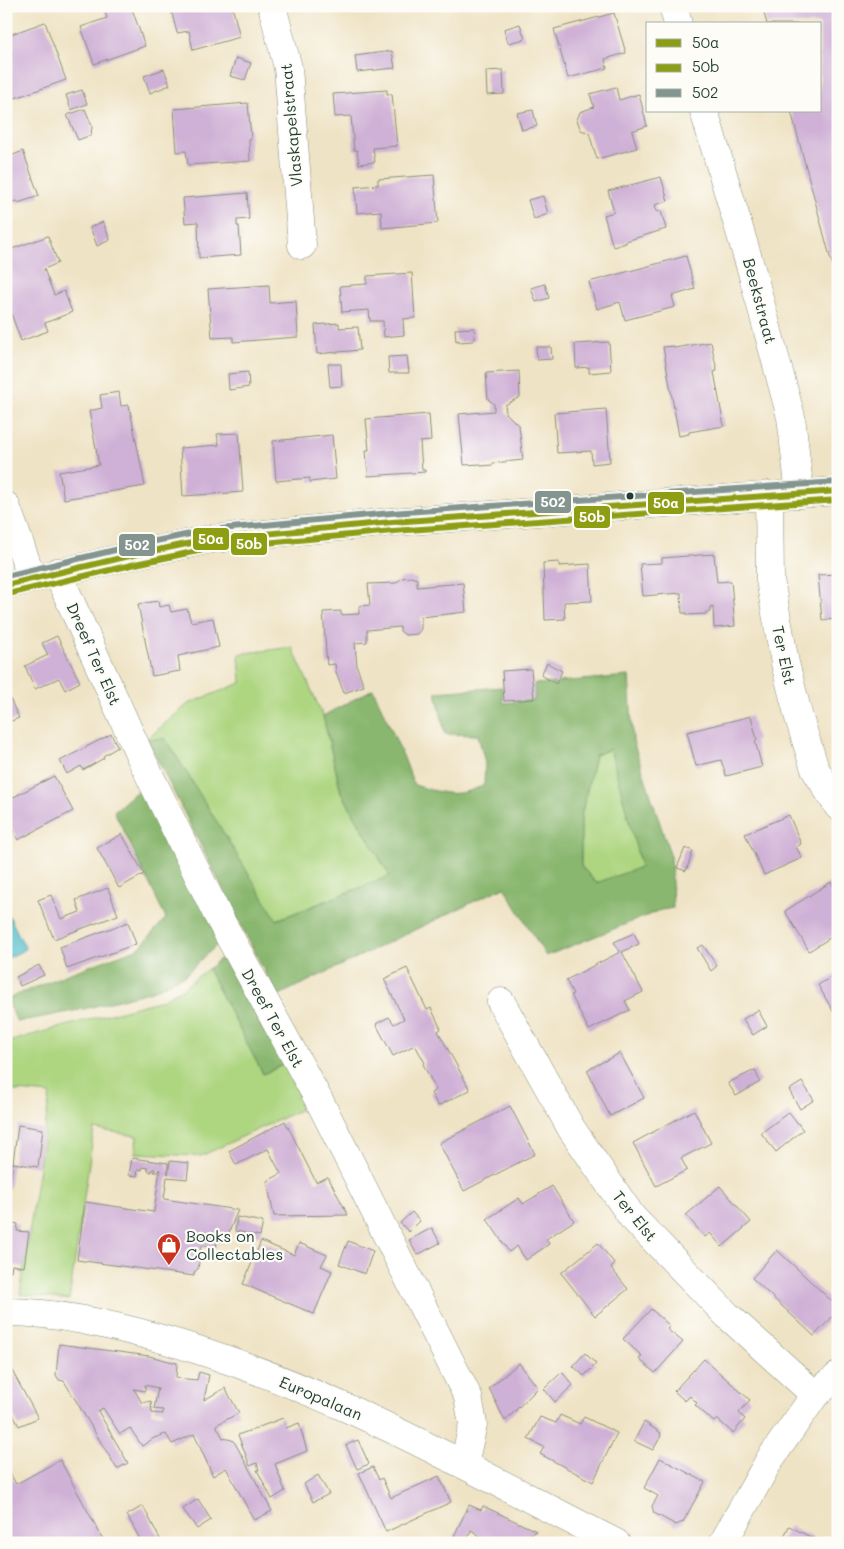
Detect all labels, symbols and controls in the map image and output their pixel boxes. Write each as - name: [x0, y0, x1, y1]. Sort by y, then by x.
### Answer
- legend: [646, 22, 822, 112]
- text: 50a: [692, 32, 719, 52]
- text: 50b: [692, 56, 720, 76]
- street label: Vlaskapelstraat: [275, 62, 306, 188]
- text: 502: [692, 82, 718, 102]
- street label: Beekstraat: [739, 256, 782, 346]
- line badge: 502: [534, 490, 572, 514]
- unlabelled marker: [625, 491, 635, 501]
- line badge: 50a: [647, 491, 685, 515]
- text: 502: [540, 492, 566, 511]
- text: 50a: [653, 493, 679, 512]
- line badge: 50b: [573, 505, 611, 529]
- text: 50b: [579, 507, 605, 526]
- line badge: 50a: [192, 527, 230, 551]
- text: 50a: [198, 529, 224, 548]
- line badge: 50b: [230, 532, 268, 556]
- line badge: 502: [118, 533, 156, 557]
- text: 50b: [236, 534, 262, 553]
- text: 502: [124, 535, 150, 554]
- street label: Dreef Ter Elst: [62, 599, 126, 708]
- street label: Ter Elst: [768, 623, 801, 686]
- street label: Dreef Ter Elst: [238, 964, 309, 1071]
- street label: Ter Elst: [608, 1186, 662, 1246]
- place label: Books on Collectables: [186, 1225, 283, 1264]
- shop icon: Books on Collectables: [156, 1232, 182, 1266]
- street label: Europalaan: [277, 1371, 366, 1424]

